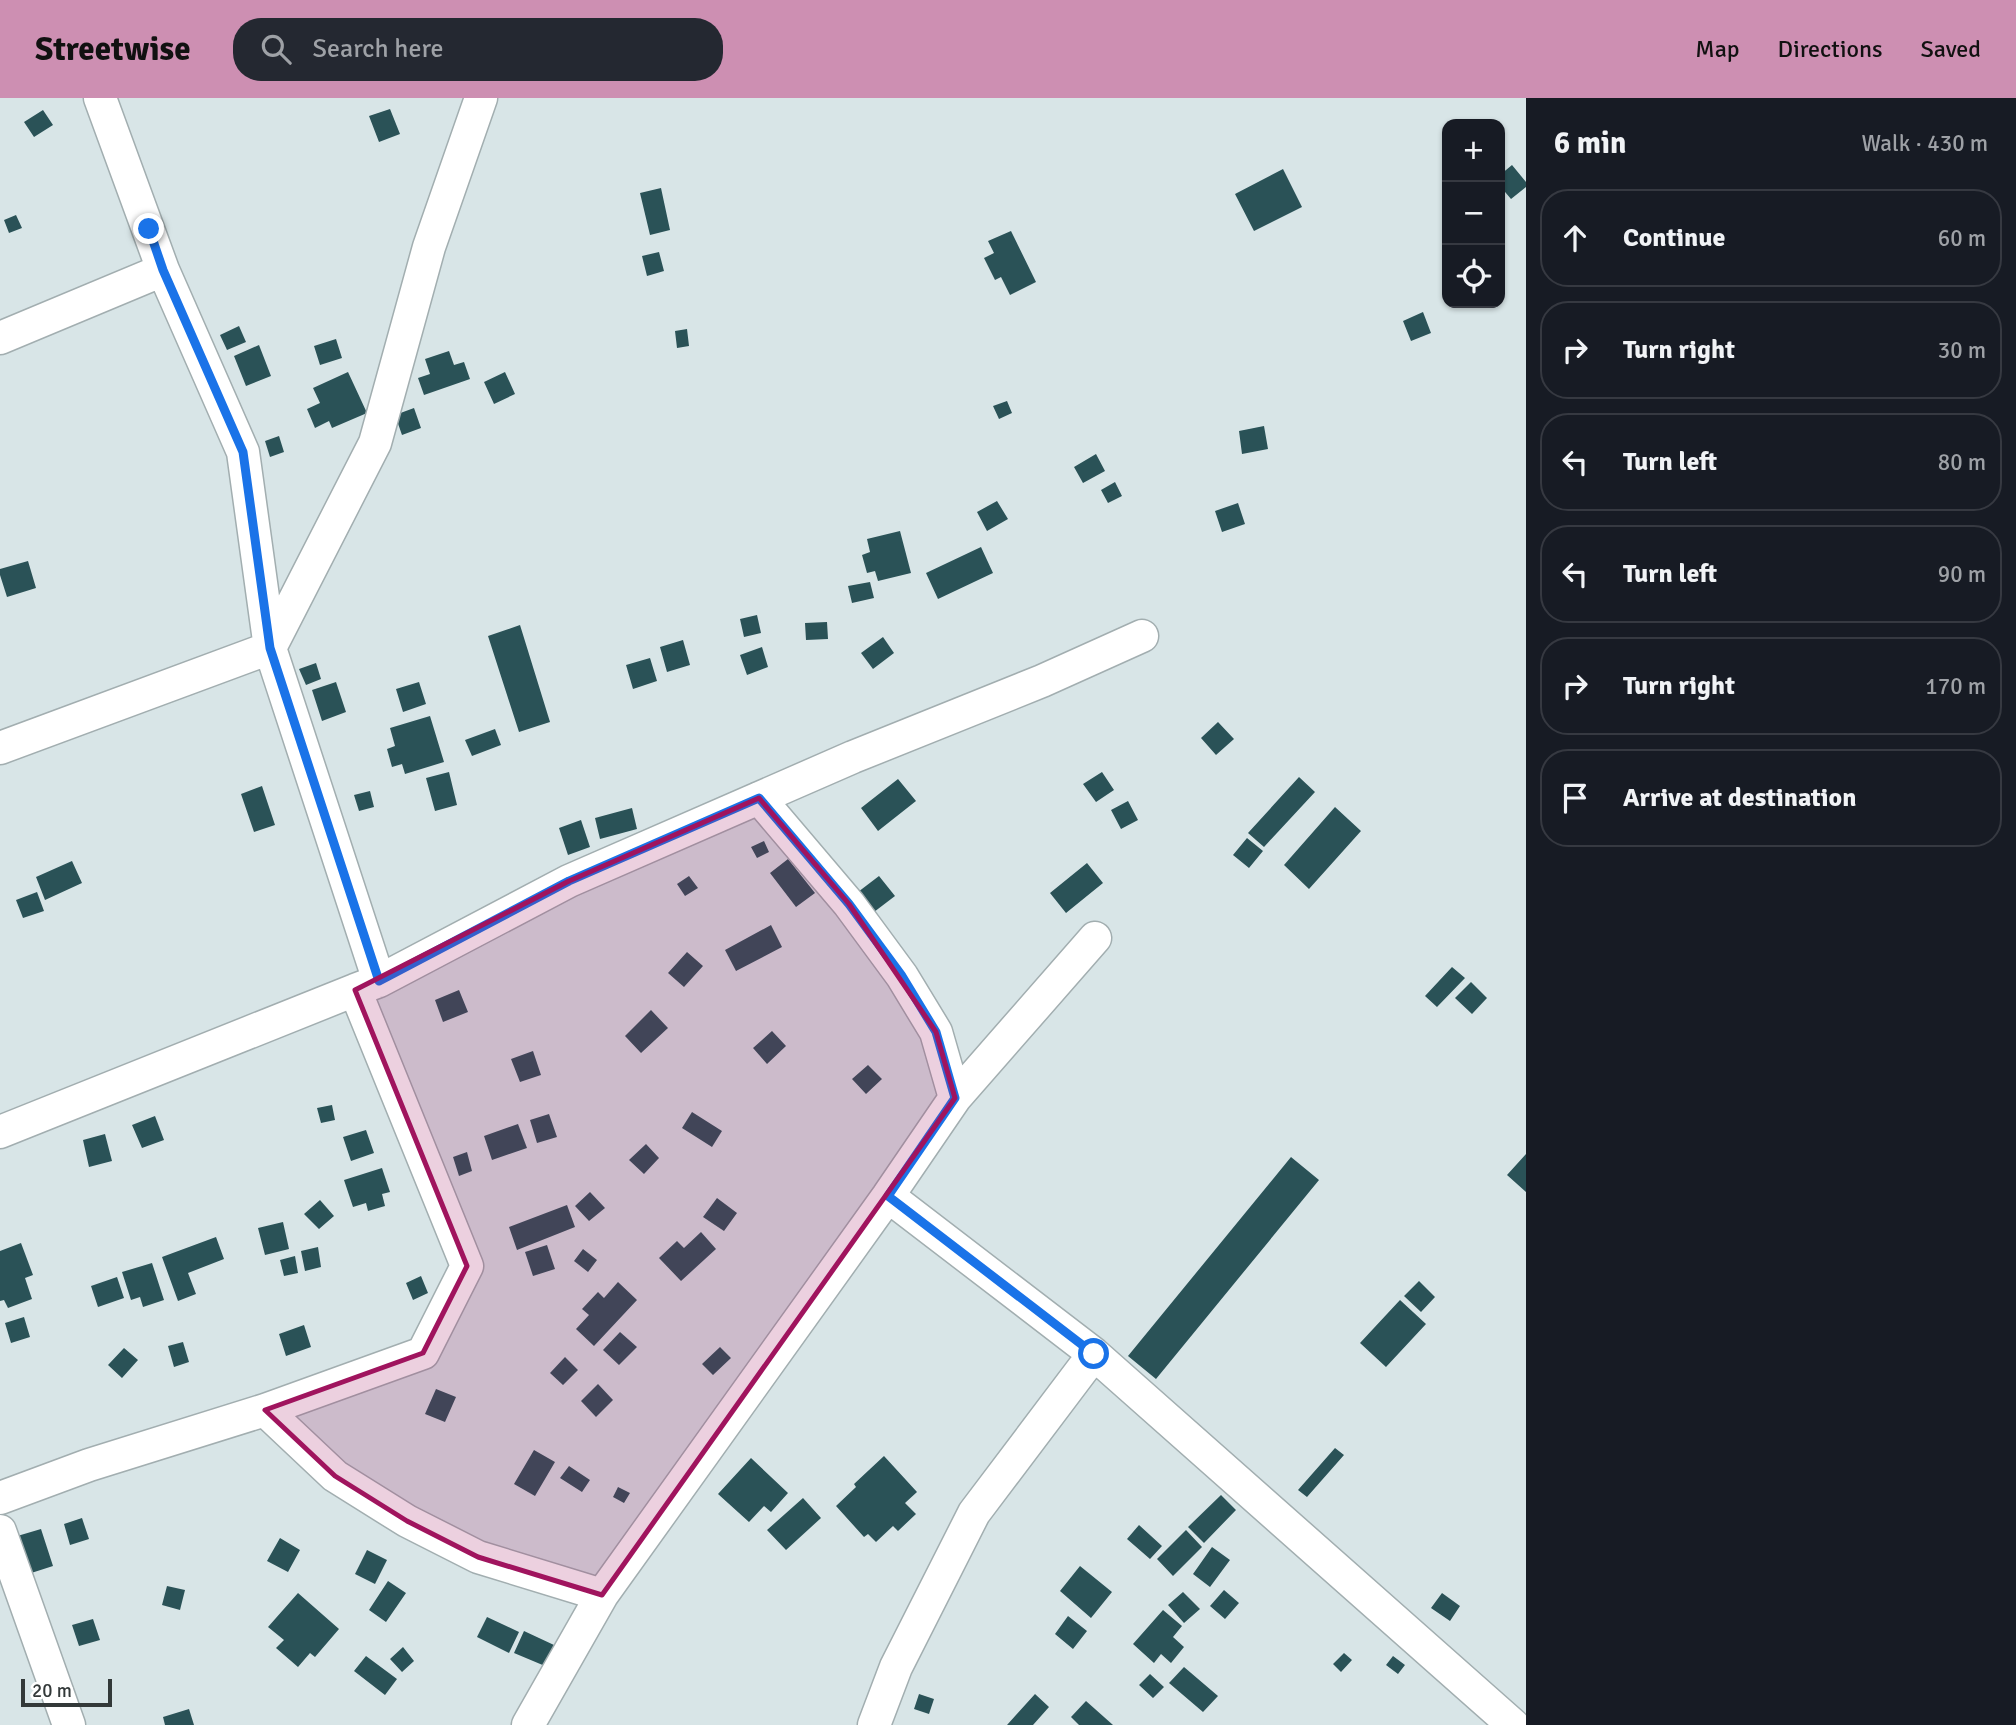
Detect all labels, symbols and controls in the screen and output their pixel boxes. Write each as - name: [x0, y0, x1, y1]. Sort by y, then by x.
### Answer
- search box: [233, 18, 723, 81]
- text: Streetwise: [35, 29, 191, 70]
- icon: search: [257, 30, 295, 68]
- text: Search here: [313, 33, 444, 65]
- text: Map: [1695, 34, 1740, 64]
- text: Directions: [1778, 34, 1883, 64]
- text: Saved: [1921, 34, 1981, 64]
- map controls: [1442, 119, 1505, 308]
- button: +: [1442, 119, 1505, 182]
- text: 6 min: [1554, 125, 1626, 162]
- text: Walk · 430 m: [1862, 129, 1988, 158]
- button: −: [1442, 182, 1505, 245]
- route end: [133, 213, 164, 244]
- icon: ahead: [1556, 219, 1594, 257]
- text: Continue: [1623, 222, 1725, 254]
- text: 60 m: [1938, 224, 1986, 253]
- button: locate: [1442, 245, 1505, 308]
- icon: right: [1556, 331, 1594, 369]
- text: Turn right: [1623, 334, 1735, 366]
- text: 30 m: [1938, 336, 1986, 365]
- icon: left: [1556, 443, 1594, 481]
- text: Turn left: [1623, 446, 1717, 478]
- text: 80 m: [1938, 448, 1986, 477]
- icon: left: [1556, 555, 1594, 593]
- text: Turn left: [1623, 558, 1717, 590]
- text: 90 m: [1938, 560, 1986, 589]
- icon: right: [1556, 667, 1594, 705]
- text: Turn right: [1623, 670, 1735, 702]
- text: 170 m: [1925, 672, 1986, 701]
- icon: arrive: [1556, 779, 1594, 817]
- text: Arrive at destination: [1623, 782, 1856, 814]
- route start: [1078, 1338, 1109, 1369]
- scale bar: [21, 1676, 112, 1708]
- text: 20 m: [32, 1679, 72, 1703]

